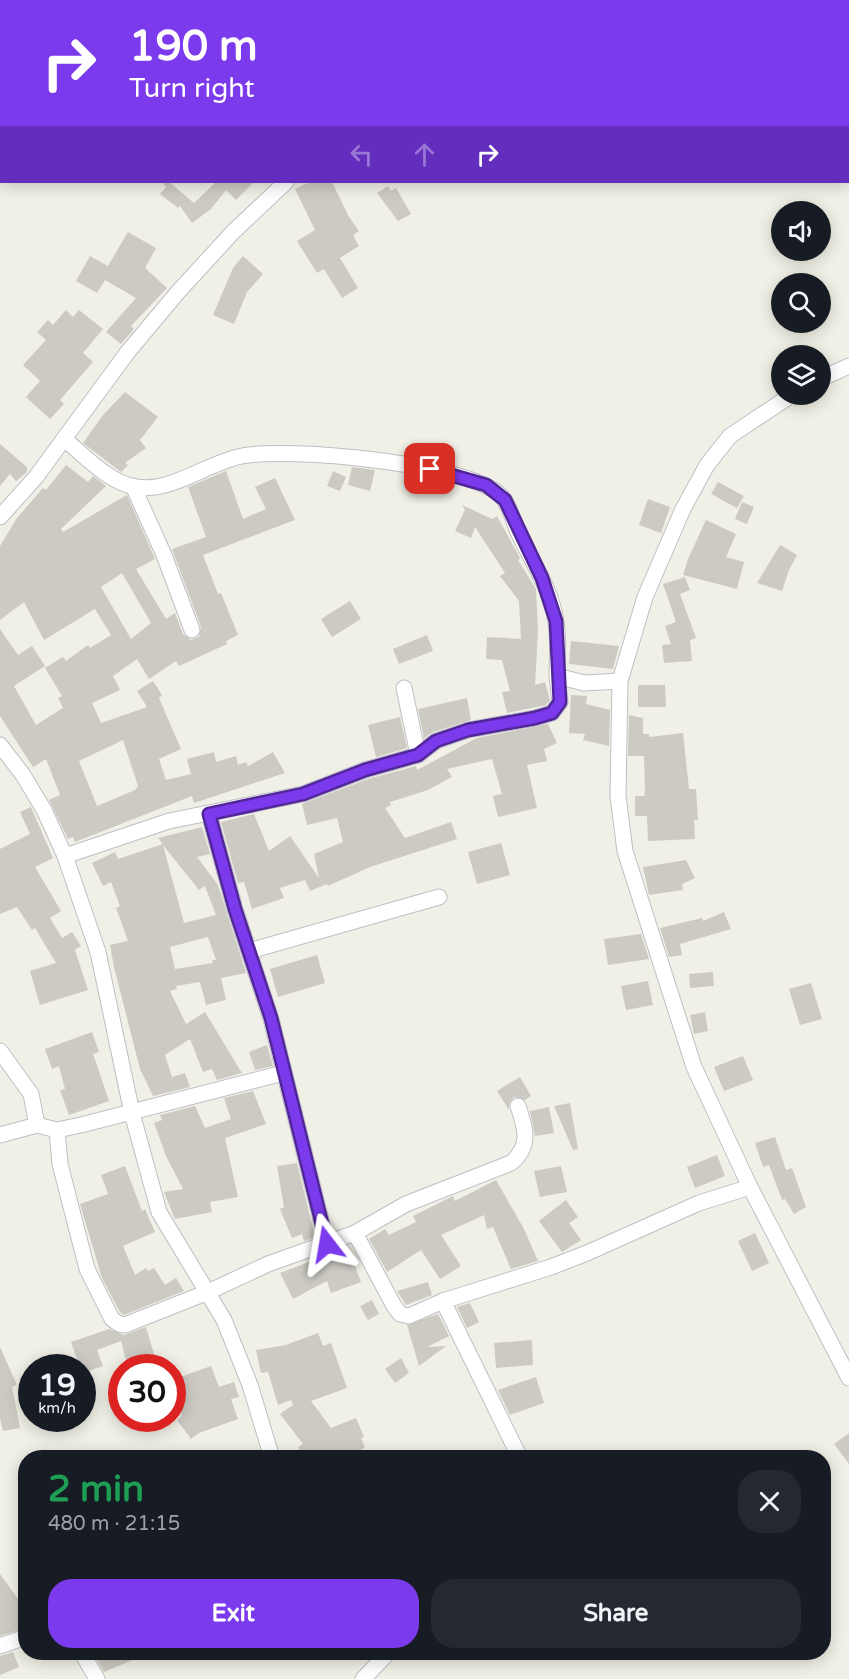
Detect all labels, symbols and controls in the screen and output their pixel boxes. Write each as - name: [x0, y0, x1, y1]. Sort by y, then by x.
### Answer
- text: 190 m: [129, 21, 258, 72]
- icon: right: [30, 24, 108, 102]
- text: Turn right: [129, 72, 255, 105]
- icon: left: [345, 138, 378, 171]
- icon: ahead: [408, 138, 441, 171]
- icon: right: [471, 138, 504, 171]
- map controls: [771, 201, 831, 405]
- button: sound: [771, 201, 831, 261]
- button: search: [771, 273, 831, 333]
- button: layers: [771, 345, 831, 405]
- pin: [404, 443, 455, 494]
- icon: arrive: [413, 452, 446, 485]
- position arrow: [295, 1212, 359, 1276]
- speed limit sign: 30: [108, 1354, 186, 1432]
- text: 19: [38, 1367, 76, 1404]
- text: km/h: [38, 1399, 76, 1417]
- text: 2 min: [48, 1468, 144, 1511]
- button: close: [738, 1470, 801, 1533]
- text: 480 m · 21:15: [48, 1512, 180, 1536]
- button: Exit: [48, 1579, 419, 1648]
- button: Share: [431, 1579, 801, 1648]

